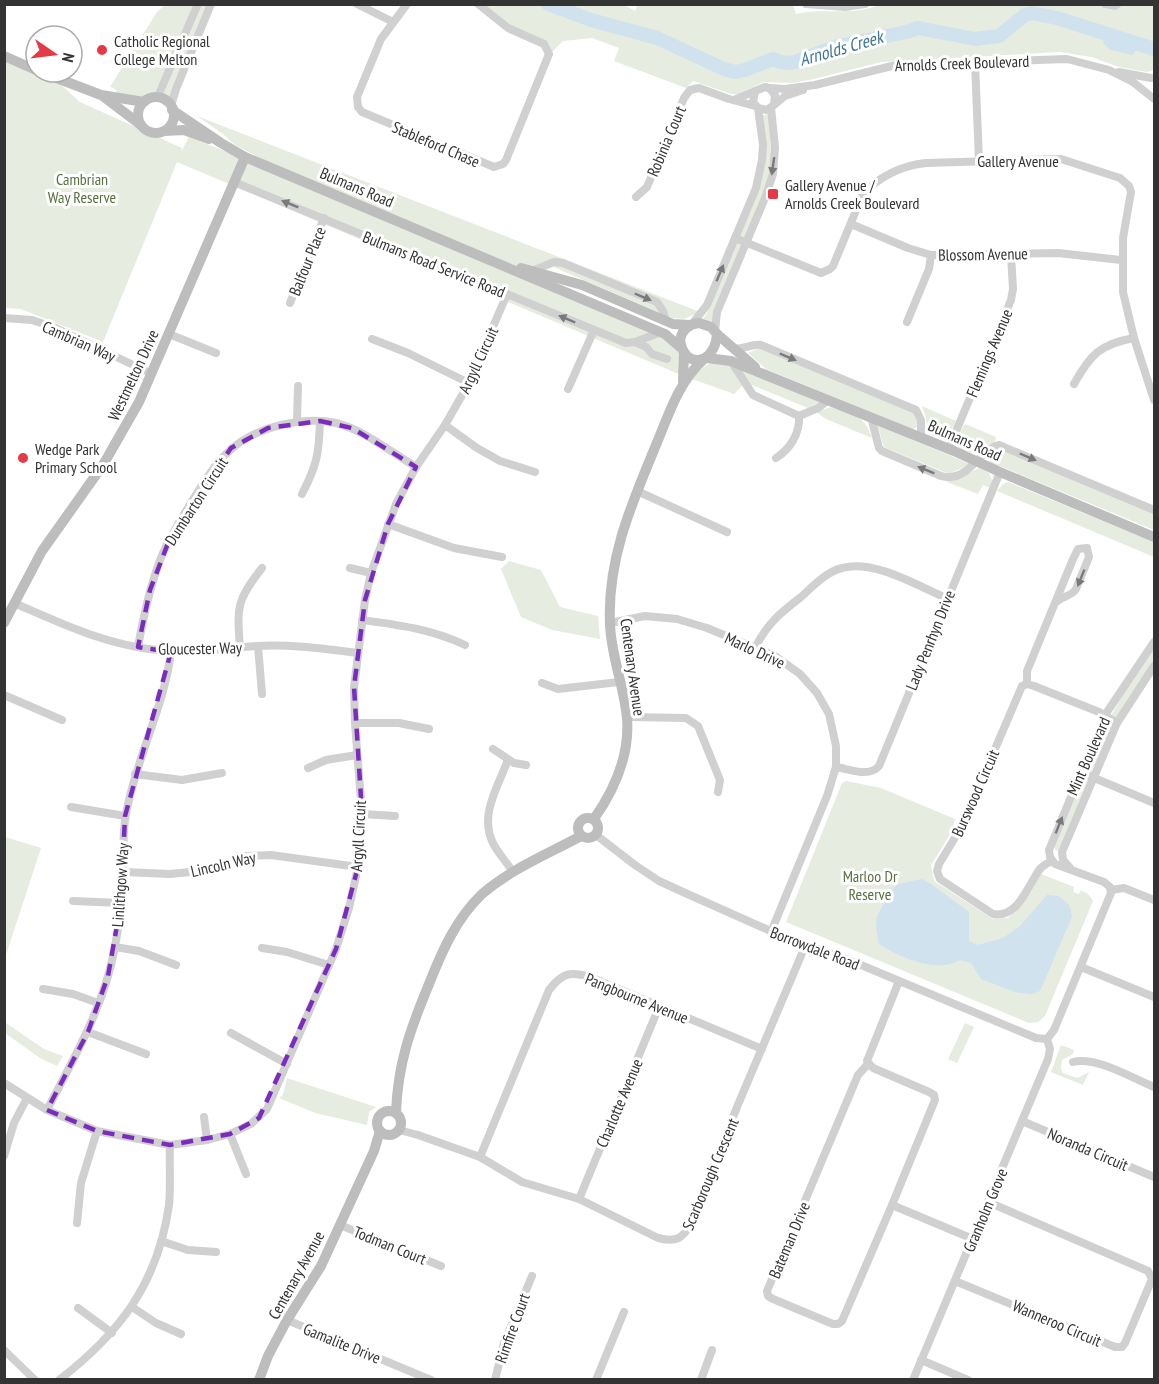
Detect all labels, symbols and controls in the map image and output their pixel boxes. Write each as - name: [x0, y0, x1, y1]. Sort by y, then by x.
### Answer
- north arrow: [24, 24, 84, 84]
- water label: Arnolds Creek: [797, 25, 887, 71]
- place label: Catholic Regional College Melton: [114, 31, 210, 69]
- marker: Catholic Regional College Melton: [95, 43, 109, 57]
- text: N: [58, 51, 79, 64]
- street label: Arnolds Creek Boulevard: [894, 51, 1030, 75]
- street label: Robinia Court: [642, 102, 690, 179]
- street label: Stableford Chase: [389, 117, 483, 171]
- street label: Gallery Avenue: [977, 151, 1059, 171]
- one-way arrow: [769, 157, 778, 176]
- street label: Bulmans Road: [317, 163, 397, 211]
- park label: Cambrian Way Reserve: [48, 169, 116, 207]
- place label: Gallery Avenue / Arnolds Creek Boulevard: [785, 175, 920, 213]
- marker: Gallery Avenue / Arnolds Creek Boulevard: [766, 187, 780, 201]
- one-way arrow: [281, 199, 299, 208]
- street label: Balfour Place: [284, 224, 330, 298]
- street label: Bulmans Road Service Road: [360, 226, 508, 302]
- street label: Blossom Avenue: [938, 243, 1028, 265]
- one-way arrow: [716, 264, 725, 282]
- one-way arrow: [635, 292, 653, 302]
- street label: Flemings Avenue: [962, 306, 1016, 400]
- one-way arrow: [558, 314, 576, 323]
- street label: Cambrian Way: [39, 316, 119, 366]
- street label: Argyll Circuit: [454, 323, 502, 397]
- street label: Westmelton Drive: [103, 326, 163, 424]
- one-way arrow: [780, 352, 798, 362]
- street label: Bulmans Road: [925, 415, 1005, 465]
- place label: Wedge Park Primary School: [35, 439, 117, 477]
- marker: Wedge Park Primary School: [16, 451, 30, 465]
- one-way arrow: [1020, 452, 1038, 462]
- street label: Dumbarton Circuit: [160, 453, 232, 549]
- one-way arrow: [917, 465, 935, 474]
- one-way arrow: [1076, 569, 1086, 587]
- street label: Lady Penrhyn Drive: [901, 587, 959, 693]
- street label: Centenary Avenue: [616, 617, 650, 717]
- street label: Marlo Drive: [722, 627, 788, 673]
- street label: Gloucester Way: [158, 637, 242, 659]
- street label: Mint Boulevard: [1062, 714, 1114, 798]
- street label: Burswood Circuit: [947, 746, 1003, 840]
- street label: Argyll Circuit: [346, 799, 370, 872]
- one-way arrow: [1055, 816, 1064, 834]
- street label: Linlithgow Way: [107, 842, 133, 928]
- street label: Lincoln Way: [189, 847, 257, 881]
- park label: Marloo Dr Reserve: [843, 866, 898, 904]
- street label: Borrowdale Road: [768, 922, 862, 974]
- street label: Pangbourne Avenue: [583, 968, 691, 1028]
- street label: Charlotte Avenue: [591, 1056, 647, 1150]
- street label: Scarborough Crescent: [677, 1114, 743, 1233]
- street label: Noranda Circuit: [1045, 1123, 1132, 1175]
- street label: Granholm Grove: [958, 1165, 1012, 1255]
- street label: Bateman Drive: [764, 1199, 814, 1281]
- street label: Todman Court: [351, 1221, 430, 1269]
- street label: Centenary Avenue: [263, 1227, 329, 1323]
- street label: Rimfire Court: [490, 1290, 534, 1366]
- street label: Wanneroo Circuit: [1010, 1295, 1105, 1351]
- street label: Gamalite Drive: [300, 1318, 384, 1368]

